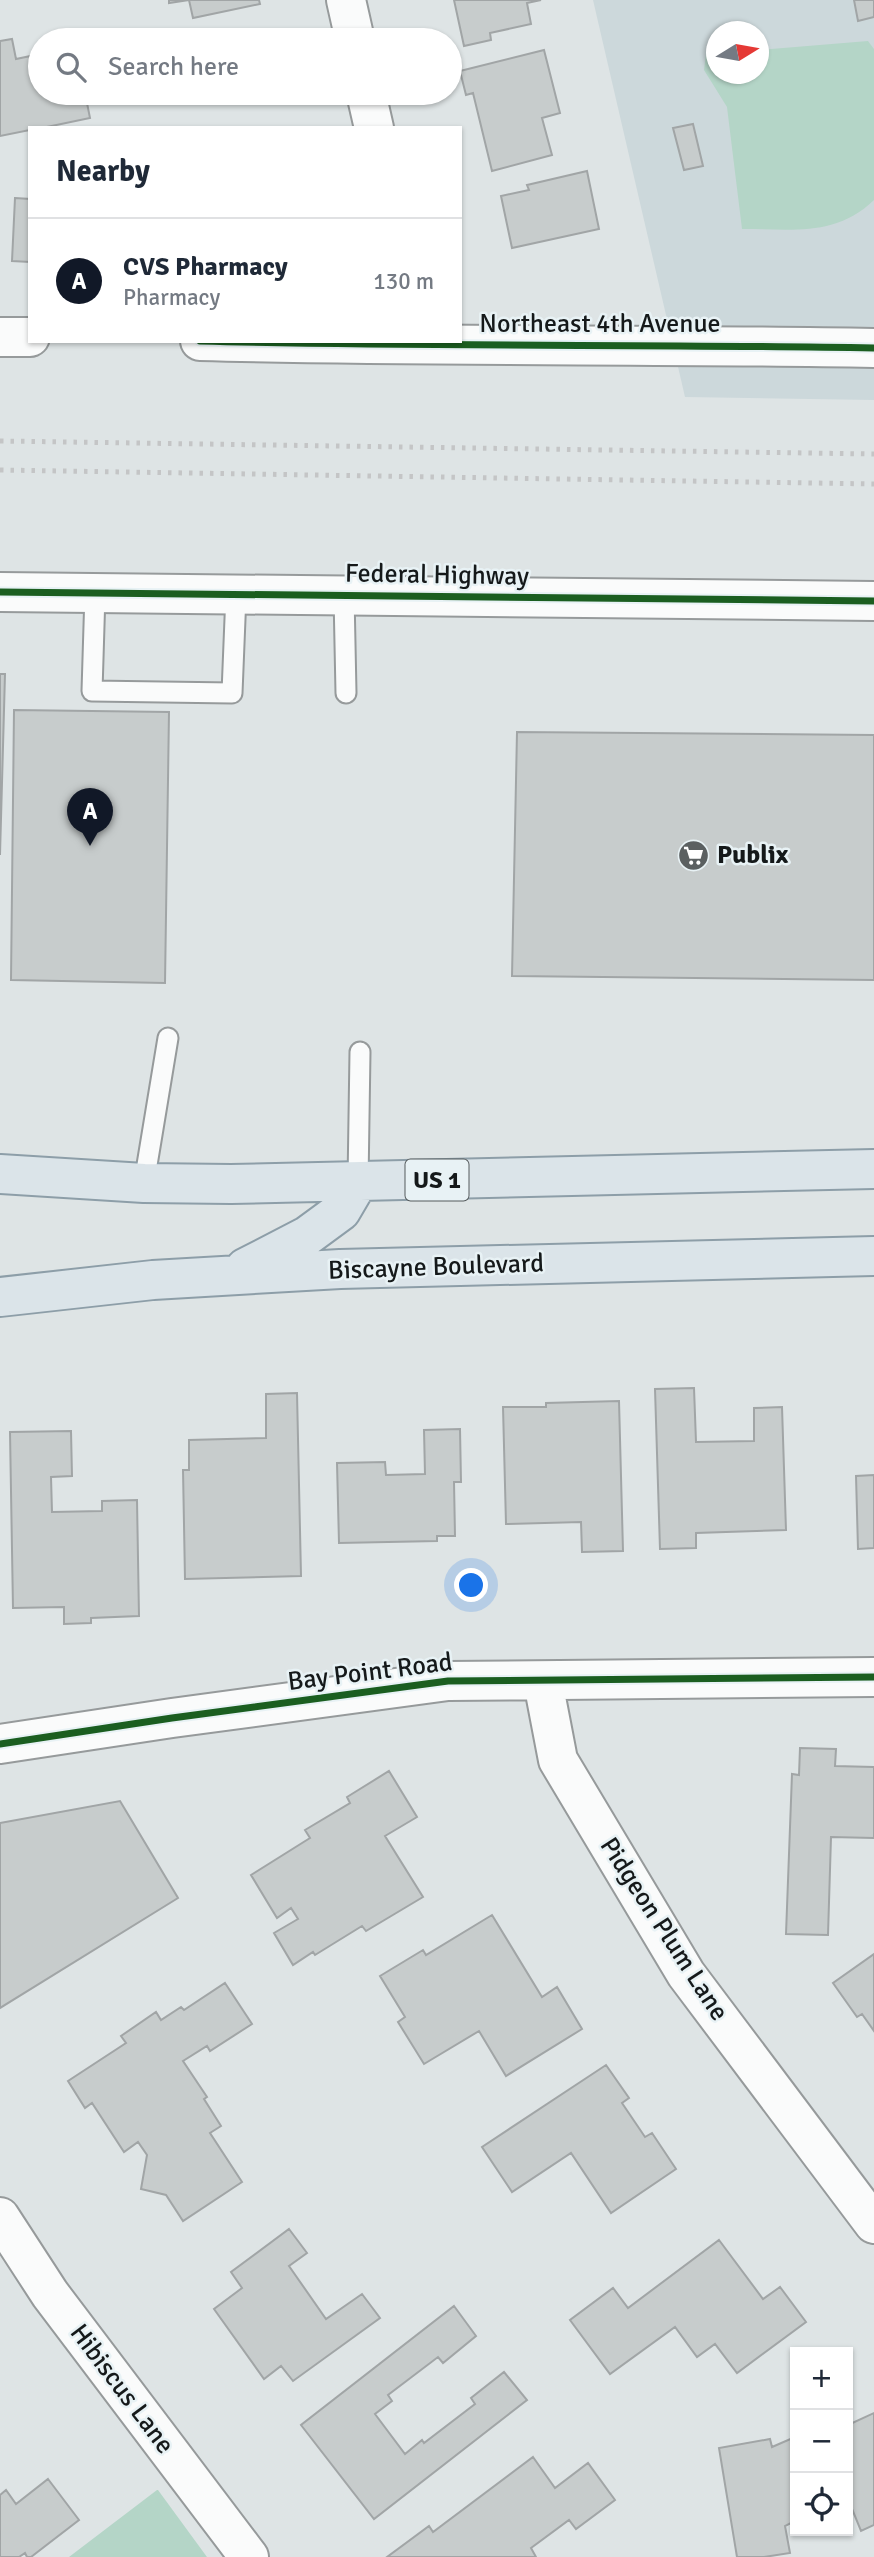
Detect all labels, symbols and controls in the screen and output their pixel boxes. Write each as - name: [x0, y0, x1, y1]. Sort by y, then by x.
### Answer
- north arrow: [706, 21, 769, 84]
- search box: [28, 28, 462, 105]
- icon: search: [52, 48, 90, 86]
- text: Search here: [108, 51, 239, 83]
- text: Nearby: [56, 153, 150, 190]
- text: CVS Pharmacy: [123, 251, 288, 283]
- text: A: [72, 267, 86, 296]
- text: 130 m: [373, 267, 434, 296]
- text: Pharmacy: [123, 283, 220, 312]
- street label: Northeast 4th Avenue: [479, 308, 721, 340]
- street label: Federal Highway: [345, 557, 529, 593]
- pin: A: [67, 788, 113, 846]
- supermarket icon: Publix: [677, 838, 711, 872]
- place label: Publix: [717, 839, 789, 871]
- road number: US 1: [406, 1160, 468, 1200]
- street label: Biscayne Boulevard: [328, 1247, 544, 1287]
- your location: [454, 1568, 488, 1602]
- street label: Bay Point Road: [286, 1646, 454, 1698]
- street label: Pidgeon Plum Lane: [593, 1831, 735, 2027]
- street label: Hibiscus Lane: [63, 2318, 181, 2460]
- map controls: [790, 2347, 853, 2536]
- button: +: [790, 2347, 853, 2410]
- button: −: [790, 2410, 853, 2473]
- button: locate: [790, 2473, 853, 2536]

